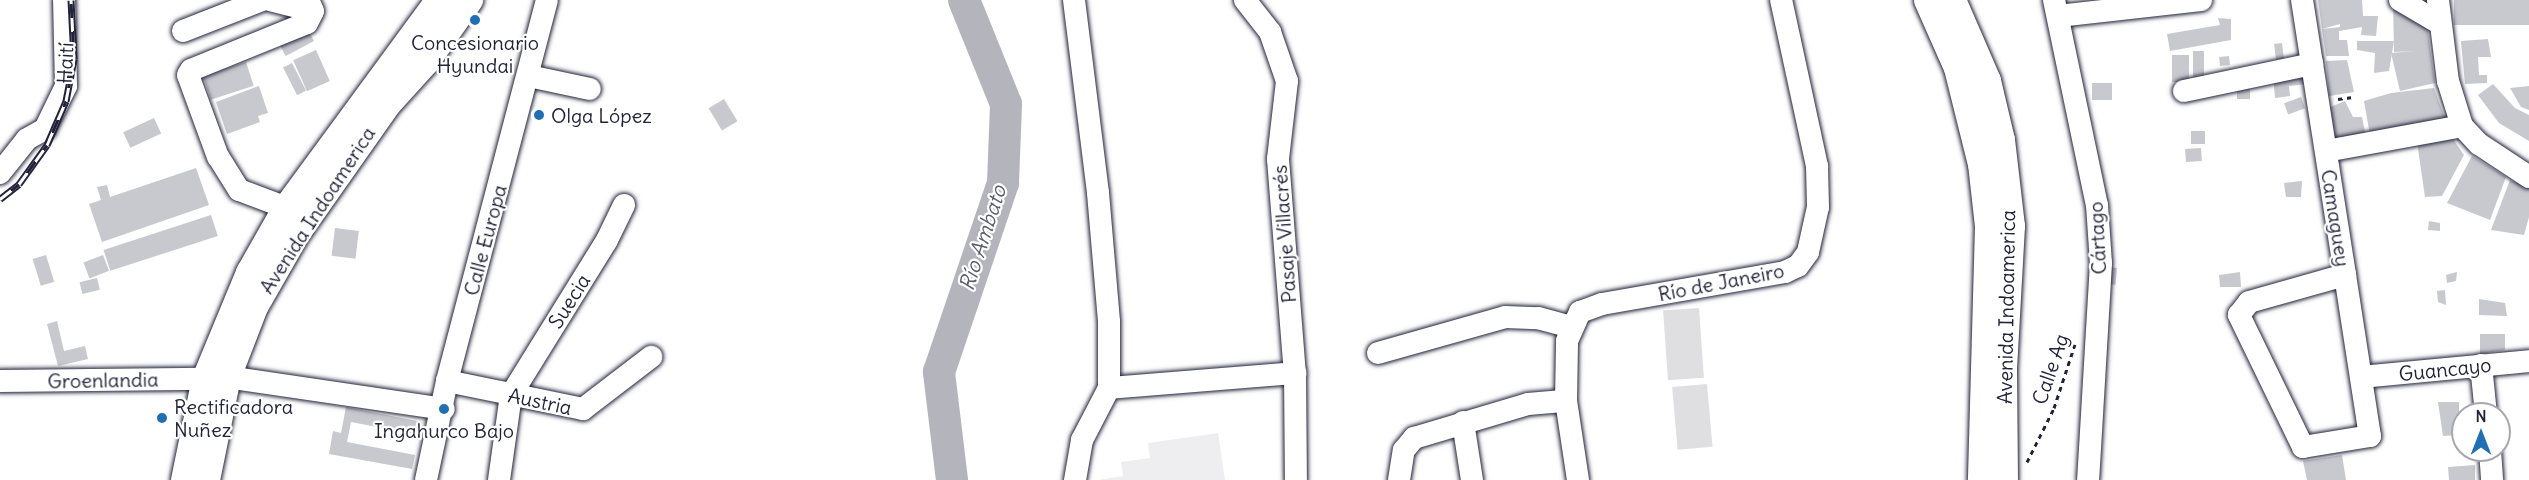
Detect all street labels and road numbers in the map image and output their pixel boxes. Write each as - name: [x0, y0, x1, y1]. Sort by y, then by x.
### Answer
- street label: Haití: [52, 42, 78, 84]
- street label: Avenida Indoamerica: [254, 122, 380, 298]
- street label: Pasaje Villacrés: [1267, 164, 1301, 304]
- street label: Camaguey: [2316, 168, 2356, 268]
- street label: Calle Europa: [459, 182, 511, 298]
- street label: Cártago: [2083, 201, 2111, 275]
- street label: Avenida Indoamerica: [1992, 210, 2020, 404]
- street label: Río de Janeiro: [1656, 258, 1786, 306]
- street label: Suecia: [543, 269, 595, 333]
- street label: Calle Ag: [2027, 331, 2073, 407]
- street label: Guancayo: [2398, 352, 2492, 386]
- street label: Groenlandia: [47, 367, 159, 393]
- street label: Austria: [506, 383, 574, 419]

